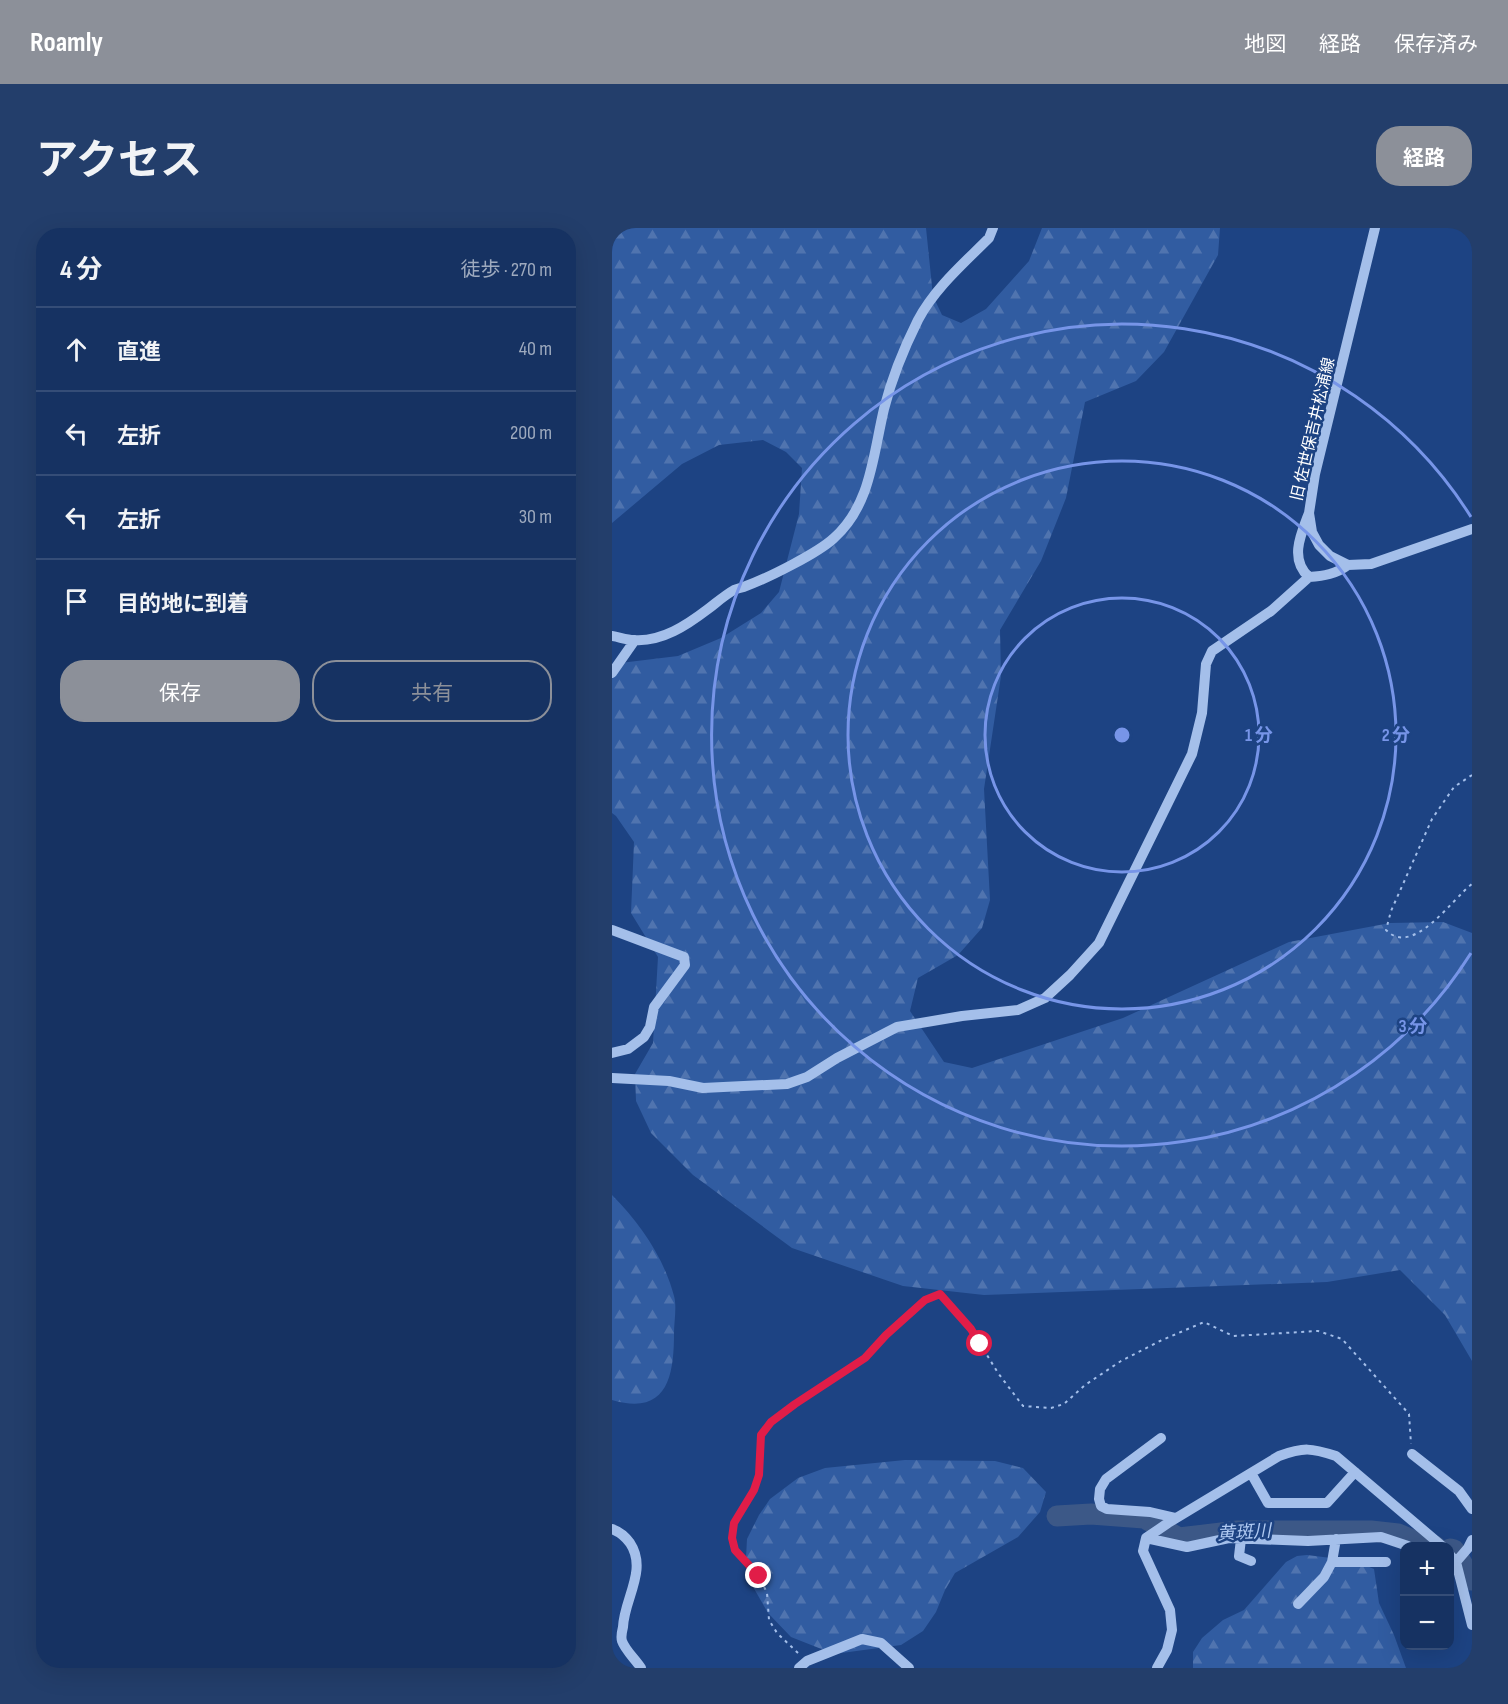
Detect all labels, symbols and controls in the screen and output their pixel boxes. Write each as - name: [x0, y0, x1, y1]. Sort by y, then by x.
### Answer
- text: Roamly: [30, 26, 103, 59]
- text: 地図: [1244, 32, 1286, 57]
- text: 経路: [1319, 32, 1361, 57]
- text: 保存済み: [1394, 32, 1478, 57]
- button: 経路: [1376, 126, 1472, 186]
- text: アクセス: [36, 136, 202, 187]
- text: 4 分: [60, 255, 102, 286]
- text: 徒歩 · 270 m: [461, 258, 552, 282]
- icon: ahead: [60, 333, 93, 366]
- text: 40 m: [519, 337, 552, 361]
- text: 直進: [117, 339, 161, 366]
- street label: 旧 佐世保吉井松浦線: [1288, 356, 1339, 503]
- icon: left: [60, 417, 93, 450]
- text: 200 m: [510, 421, 552, 445]
- text: 左折: [117, 423, 161, 450]
- icon: left: [60, 501, 93, 534]
- text: 30 m: [519, 505, 552, 529]
- text: 左折: [117, 507, 161, 534]
- icon: arrive: [60, 585, 93, 618]
- text: 目的地に到着: [117, 591, 249, 618]
- button: 保存: [60, 660, 300, 722]
- button: 共有: [312, 660, 552, 722]
- centre of rings: [1112, 725, 1132, 745]
- text: 1 分: [1245, 725, 1273, 746]
- text: 2 分: [1382, 725, 1410, 746]
- text: 3 分: [1399, 1016, 1427, 1037]
- route start: [966, 1330, 992, 1356]
- water label: 黄斑川: [1217, 1520, 1274, 1544]
- map controls: [1400, 1542, 1454, 1650]
- button: +: [1400, 1542, 1454, 1596]
- route end: [745, 1562, 771, 1588]
- button: −: [1400, 1596, 1454, 1650]

